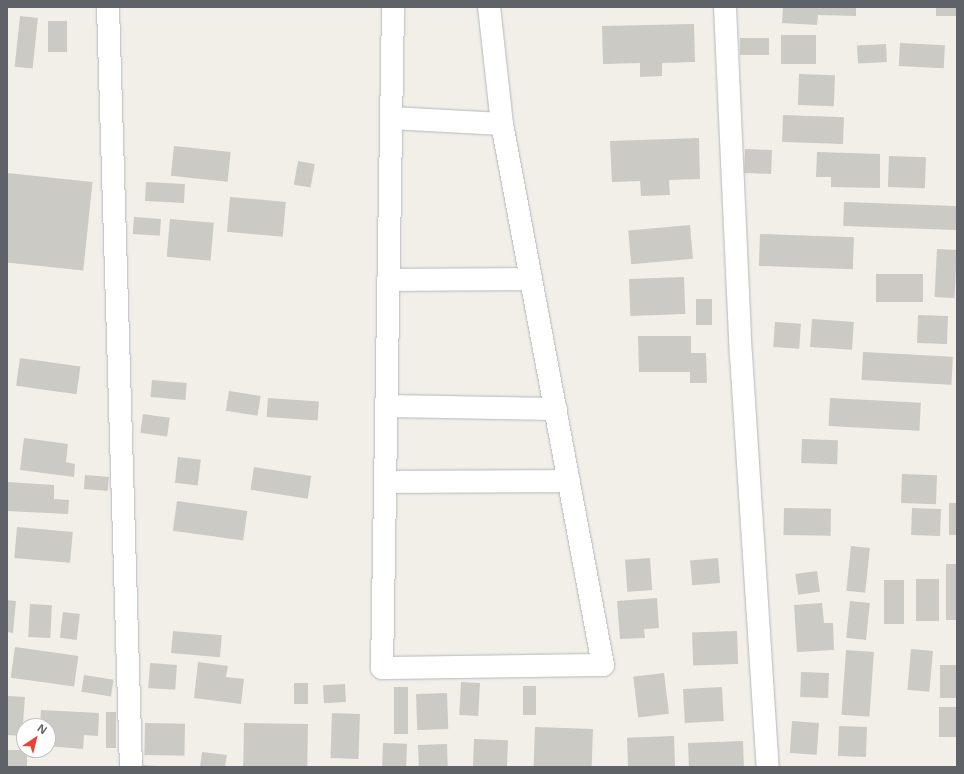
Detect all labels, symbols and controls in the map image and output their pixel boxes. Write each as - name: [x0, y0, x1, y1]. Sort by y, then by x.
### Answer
- north arrow: [16, 718, 56, 758]
- text: N: [35, 720, 51, 737]

